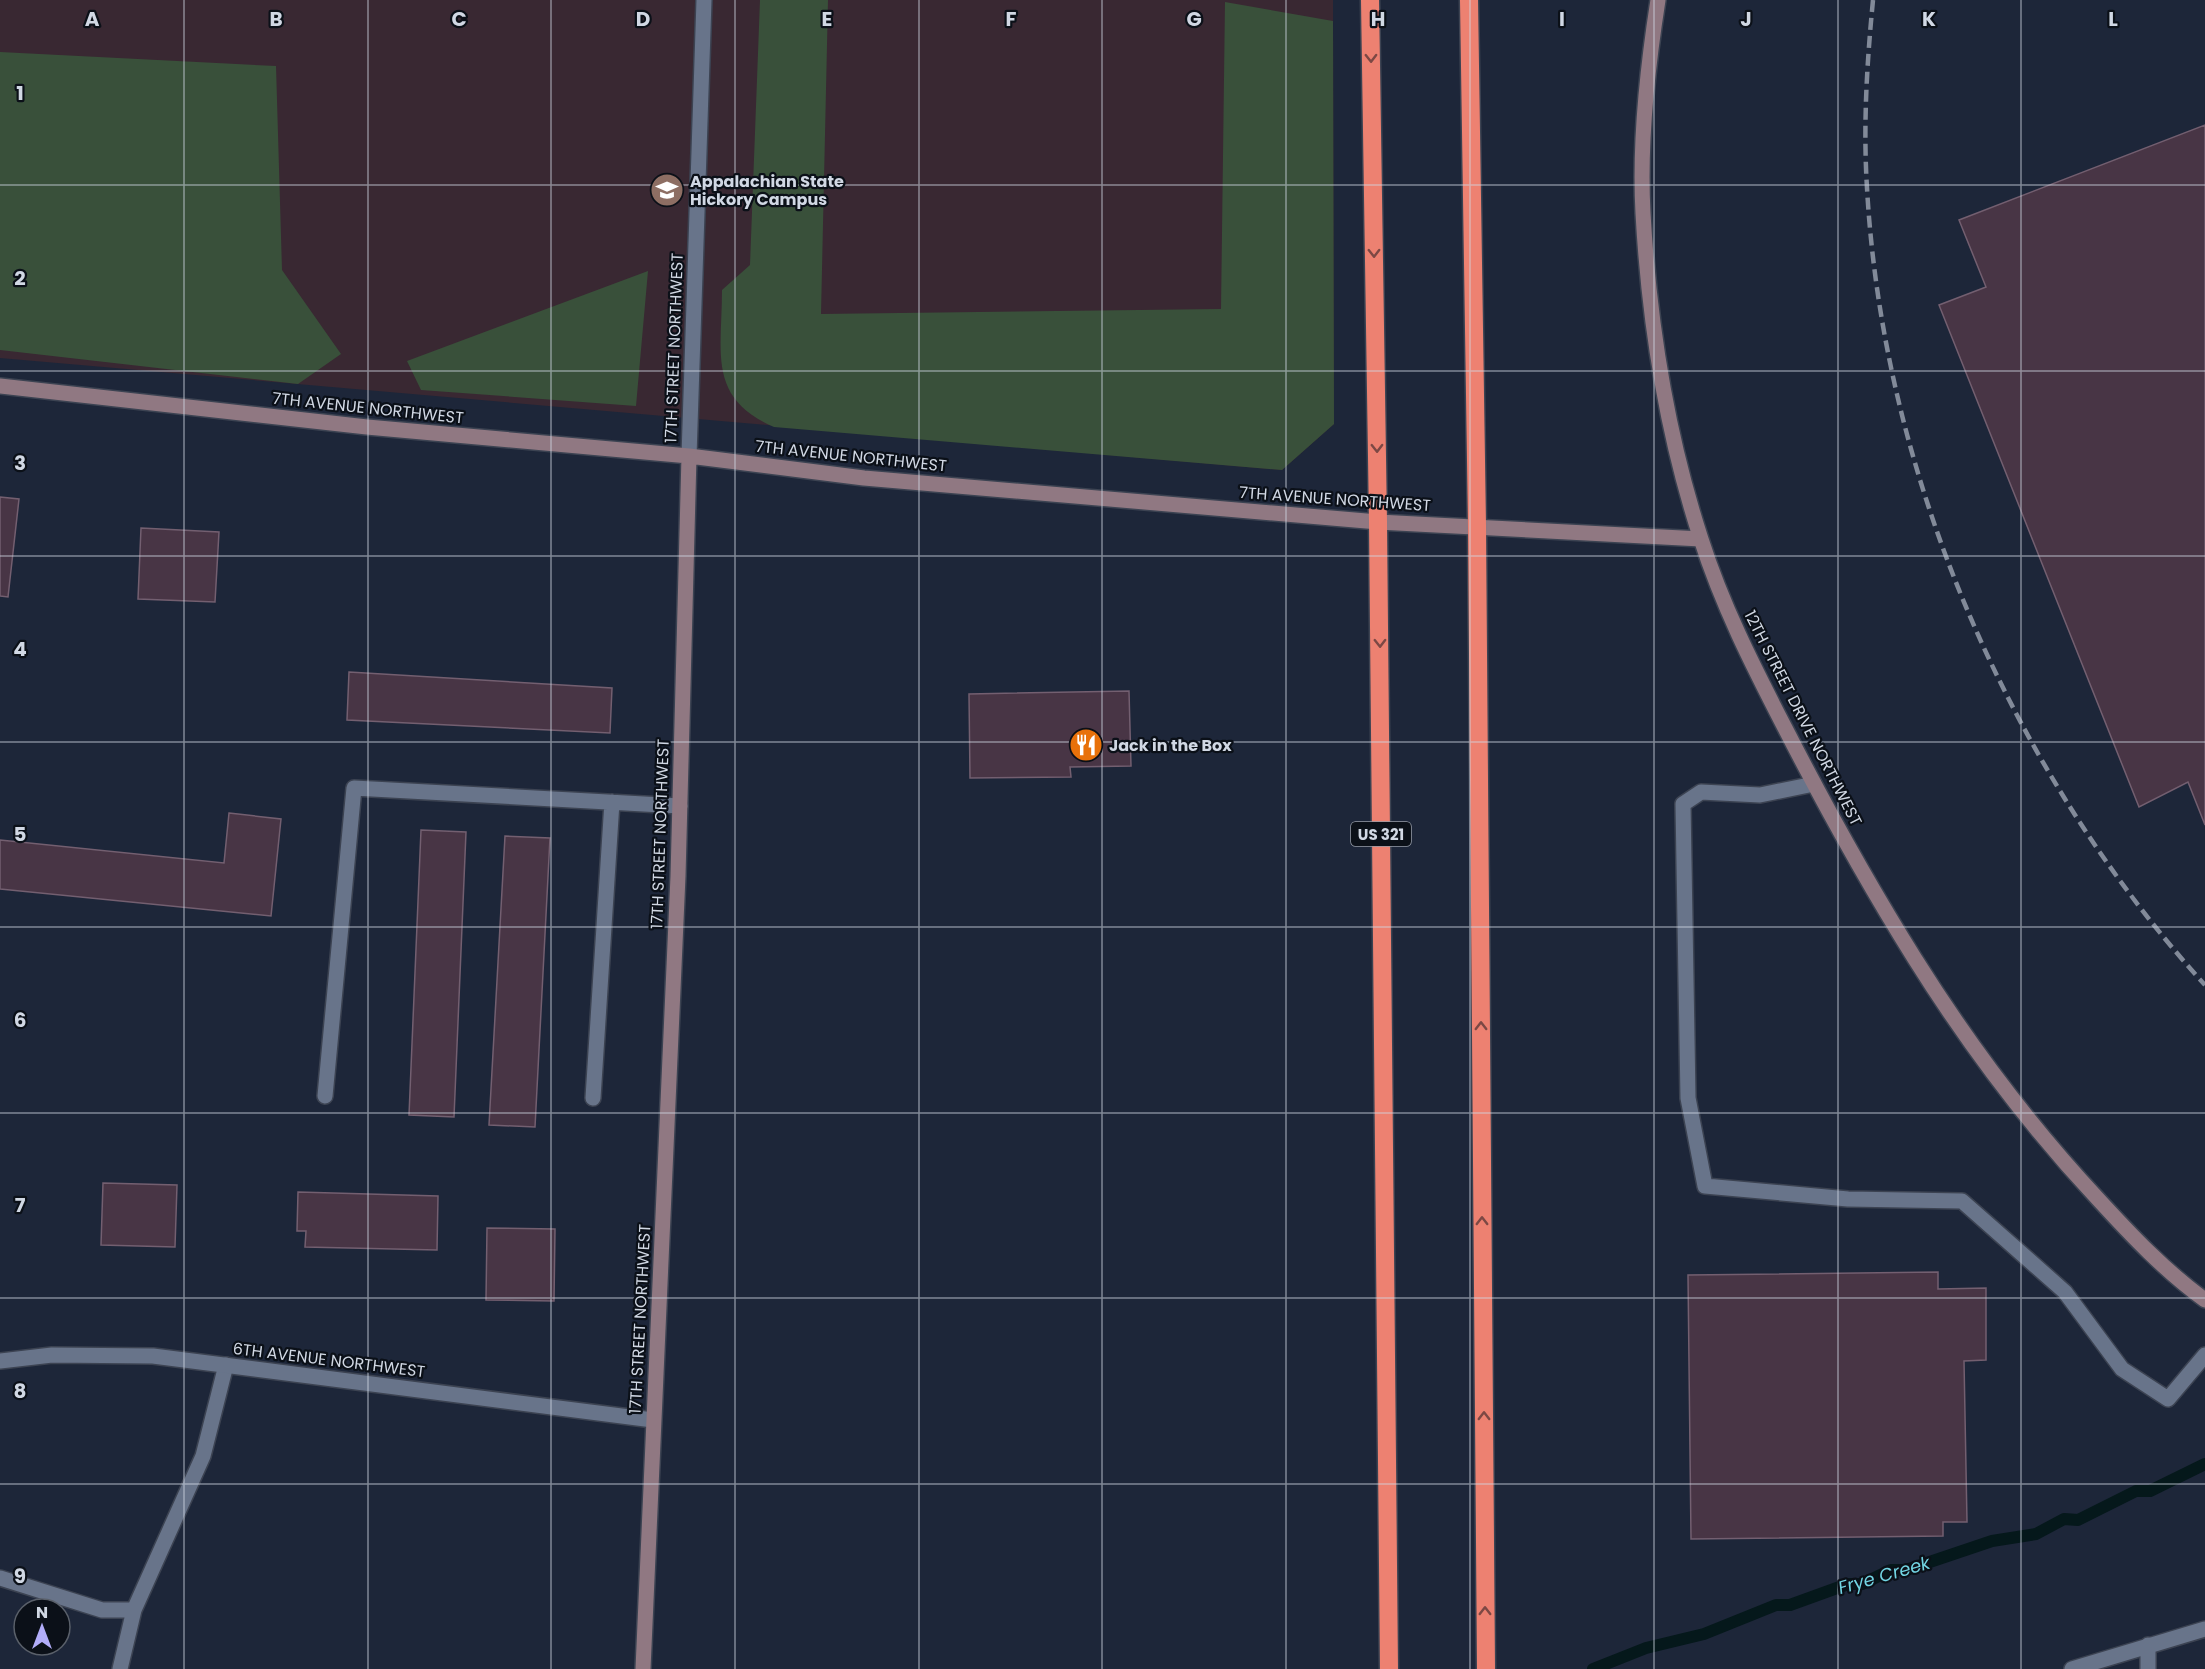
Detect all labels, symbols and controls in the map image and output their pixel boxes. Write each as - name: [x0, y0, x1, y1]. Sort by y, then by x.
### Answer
- text: A: [85, 5, 100, 33]
- text: B: [269, 5, 283, 33]
- text: C: [451, 5, 467, 33]
- text: D: [636, 5, 650, 33]
- text: E: [822, 5, 832, 33]
- text: F: [1006, 5, 1017, 33]
- text: G: [1186, 5, 1202, 33]
- text: H: [1371, 5, 1385, 33]
- text: I: [1559, 5, 1565, 33]
- text: J: [1740, 5, 1752, 33]
- text: K: [1922, 5, 1936, 33]
- text: L: [2108, 5, 2118, 33]
- one-way arrow: [1365, 54, 1377, 63]
- text: 1: [16, 79, 24, 107]
- place label: Appalachian State Hickory Campus: [690, 170, 844, 211]
- school or university icon: Appalachian State Hickory Campus: [649, 172, 685, 208]
- one-way arrow: [1368, 249, 1380, 258]
- street label: 17TH STREET NORTHWEST: [659, 252, 689, 443]
- text: 2: [14, 264, 26, 292]
- street label: 7TH AVENUE NORTHWEST: [271, 387, 465, 430]
- street label: 7TH AVENUE NORTHWEST: [754, 435, 948, 478]
- one-way arrow: [1371, 444, 1383, 453]
- text: 3: [14, 449, 26, 477]
- street label: 7TH AVENUE NORTHWEST: [1238, 481, 1432, 517]
- street label: 12TH STREET DRIVE NORTHWEST: [1739, 606, 1868, 830]
- text: 4: [13, 635, 27, 663]
- one-way arrow: [1373, 639, 1386, 648]
- restaurant icon: Jack in the Box: [1068, 727, 1104, 763]
- place label: Jack in the Box: [1109, 734, 1232, 757]
- street label: 17TH STREET NORTHWEST: [645, 738, 675, 929]
- text: 5: [14, 820, 27, 848]
- road number: US 321: [1351, 822, 1411, 846]
- text: 6: [14, 1006, 26, 1034]
- one-way arrow: [1475, 1021, 1487, 1030]
- text: 7: [15, 1191, 26, 1219]
- one-way arrow: [1476, 1216, 1489, 1225]
- street label: 17TH STREET NORTHWEST: [624, 1223, 656, 1415]
- street label: 6TH AVENUE NORTHWEST: [231, 1337, 427, 1383]
- text: 8: [14, 1377, 26, 1405]
- one-way arrow: [1478, 1411, 1490, 1420]
- water label: Frye Creek: [1835, 1550, 1934, 1600]
- text: 9: [14, 1562, 26, 1590]
- north arrow: [12, 1597, 72, 1657]
- text: N: [36, 1601, 48, 1624]
- one-way arrow: [1479, 1606, 1492, 1615]

